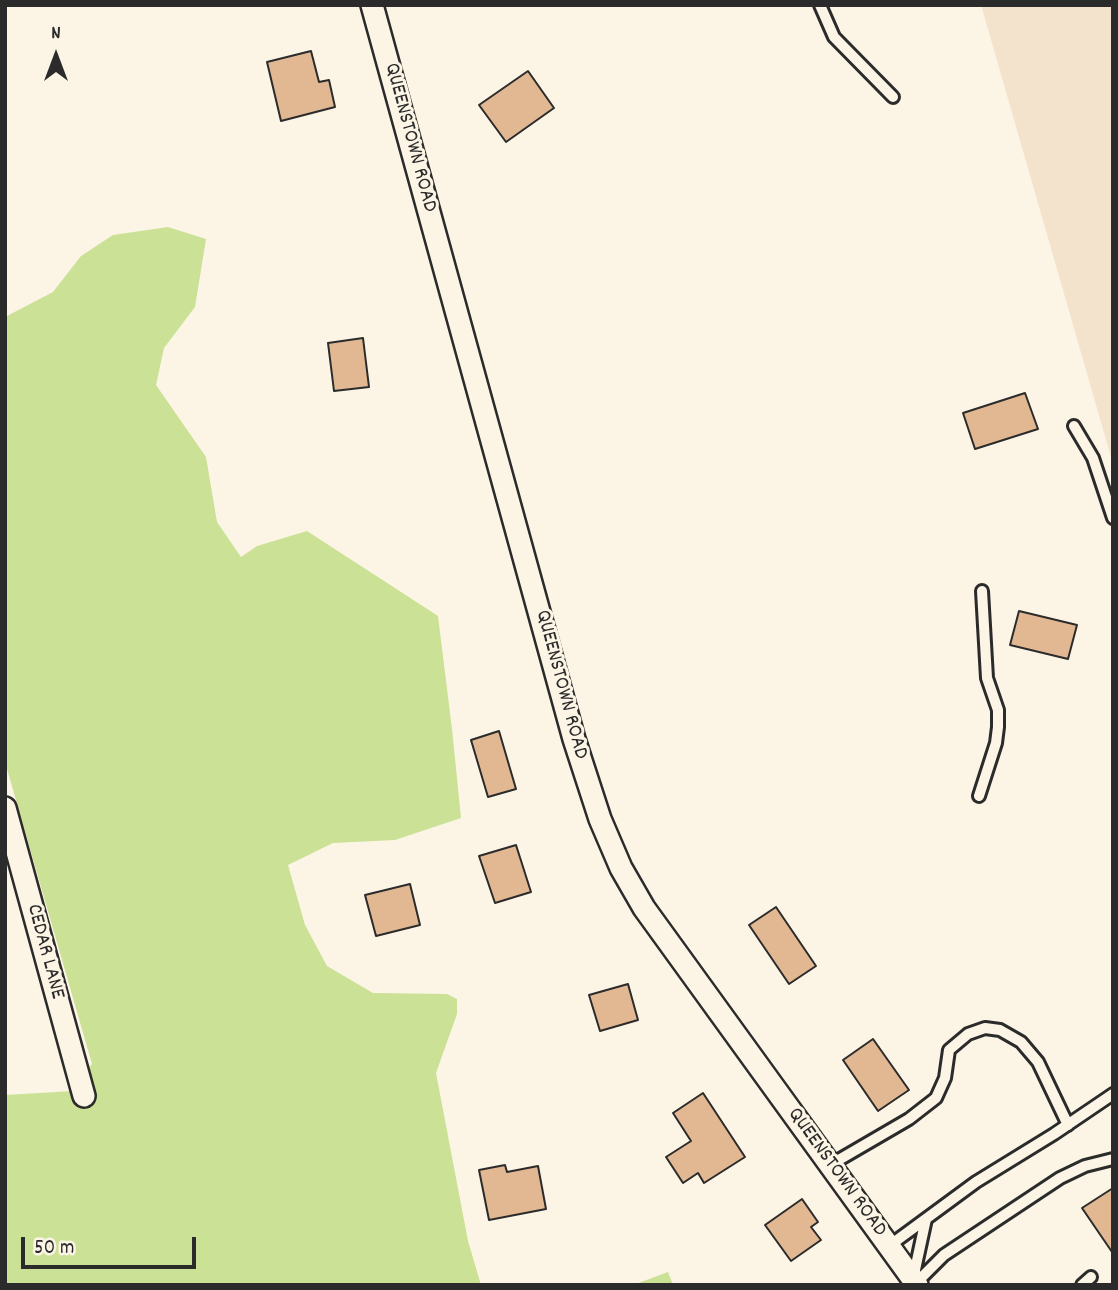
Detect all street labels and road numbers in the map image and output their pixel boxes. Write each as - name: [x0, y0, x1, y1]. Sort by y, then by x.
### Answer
- street label: QUEENSTOWN ROAD: [377, 61, 441, 215]
- street label: QUEENSTOWN ROAD: [528, 608, 592, 762]
- street label: CEDAR LANE: [19, 902, 69, 1002]
- street label: QUEENSTOWN ROAD: [781, 1104, 891, 1242]

